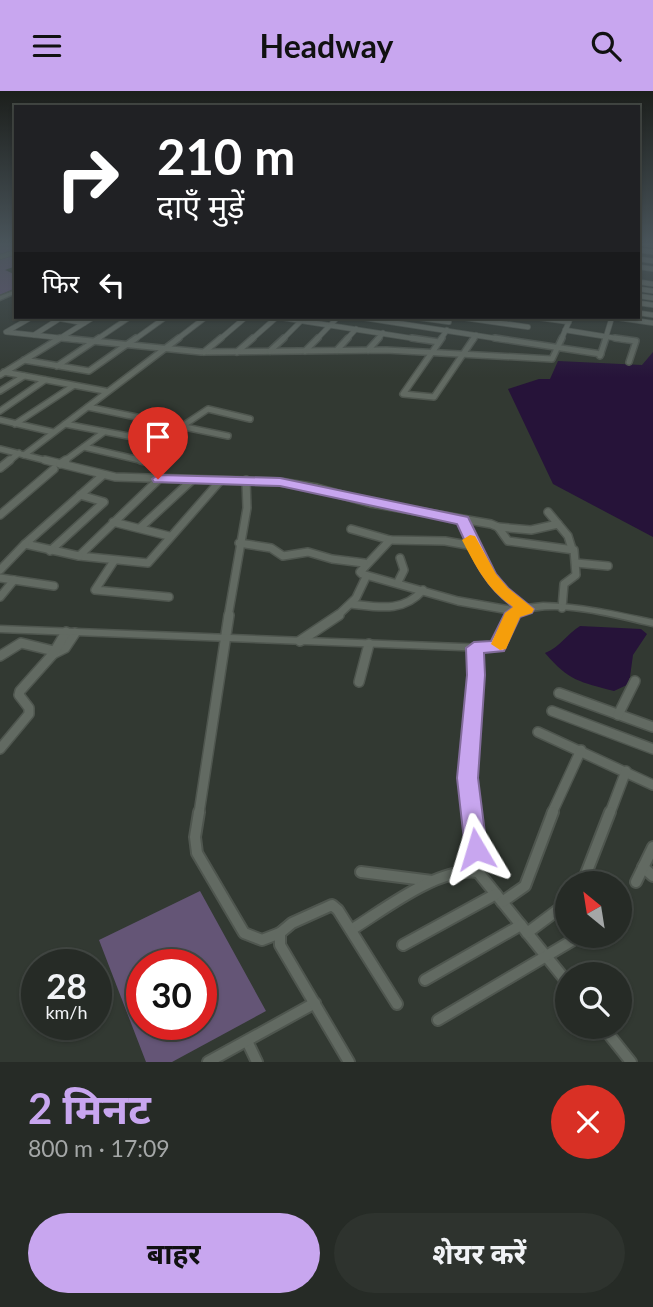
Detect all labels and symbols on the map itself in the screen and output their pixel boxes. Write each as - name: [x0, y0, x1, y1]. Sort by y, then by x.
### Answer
- pin: [128, 407, 188, 479]
- position arrow: [439, 812, 513, 886]
- north arrow: [555, 871, 632, 949]
- speed limit sign: 30: [126, 949, 217, 1040]

